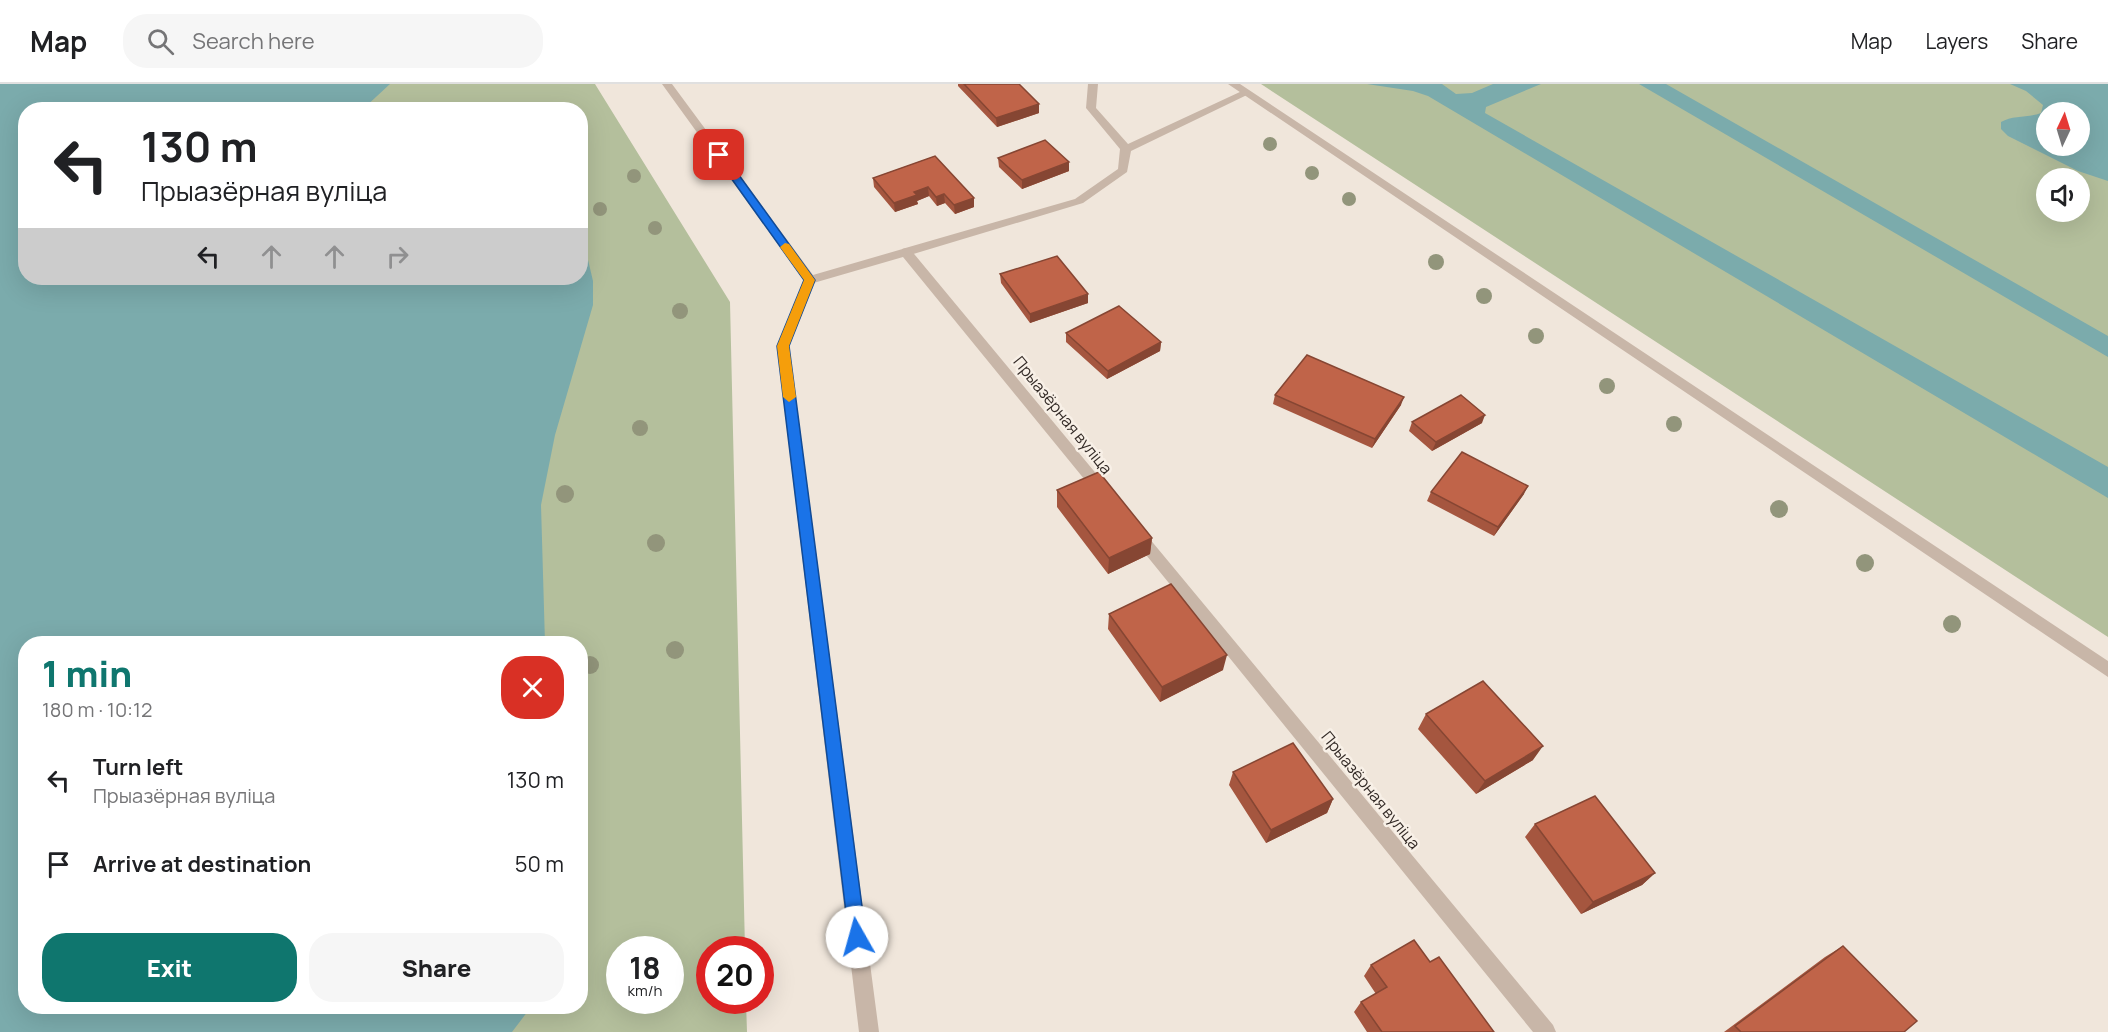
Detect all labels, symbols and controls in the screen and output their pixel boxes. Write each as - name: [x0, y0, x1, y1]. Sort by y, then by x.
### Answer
- search box: [123, 14, 543, 68]
- text: Map: [30, 22, 87, 60]
- icon: search: [144, 25, 177, 58]
- text: Search here: [192, 26, 315, 56]
- text: Map: [1851, 27, 1892, 55]
- text: Layers: [1925, 27, 1988, 55]
- text: Share: [2021, 27, 2078, 55]
- north arrow: [2036, 102, 2090, 156]
- map controls: [2036, 102, 2090, 222]
- text: 130 m: [141, 117, 258, 175]
- icon: left: [42, 126, 120, 204]
- pin: [693, 129, 744, 180]
- icon: arrive: [702, 138, 735, 171]
- button: sound: [2036, 168, 2090, 222]
- text: Прыазёрная вуліца: [141, 172, 387, 209]
- icon: left: [192, 240, 225, 273]
- icon: ahead: [255, 240, 288, 273]
- icon: ahead: [318, 240, 351, 273]
- icon: right: [381, 240, 414, 273]
- street label: Прыазёрная вуліца: [1009, 351, 1117, 479]
- text: 1 min: [42, 649, 132, 698]
- button: close: [501, 656, 564, 719]
- text: 180 m · 10:12: [42, 696, 152, 723]
- street label: Прыазёрная вуліца: [1317, 726, 1425, 854]
- text: Turn left: [93, 752, 183, 782]
- icon: left: [42, 764, 75, 797]
- text: 130 m: [507, 765, 564, 795]
- text: Прыазёрная вуліца: [93, 782, 275, 809]
- icon: arrive: [42, 848, 75, 881]
- text: Arrive at destination: [93, 849, 311, 879]
- text: 50 m: [515, 849, 564, 879]
- position arrow: [825, 905, 889, 969]
- button: Exit: [42, 933, 297, 1002]
- button: Share: [309, 933, 564, 1002]
- speed limit sign: 20: [696, 936, 774, 1014]
- text: 18: [629, 947, 661, 988]
- text: km/h: [628, 980, 662, 1001]

